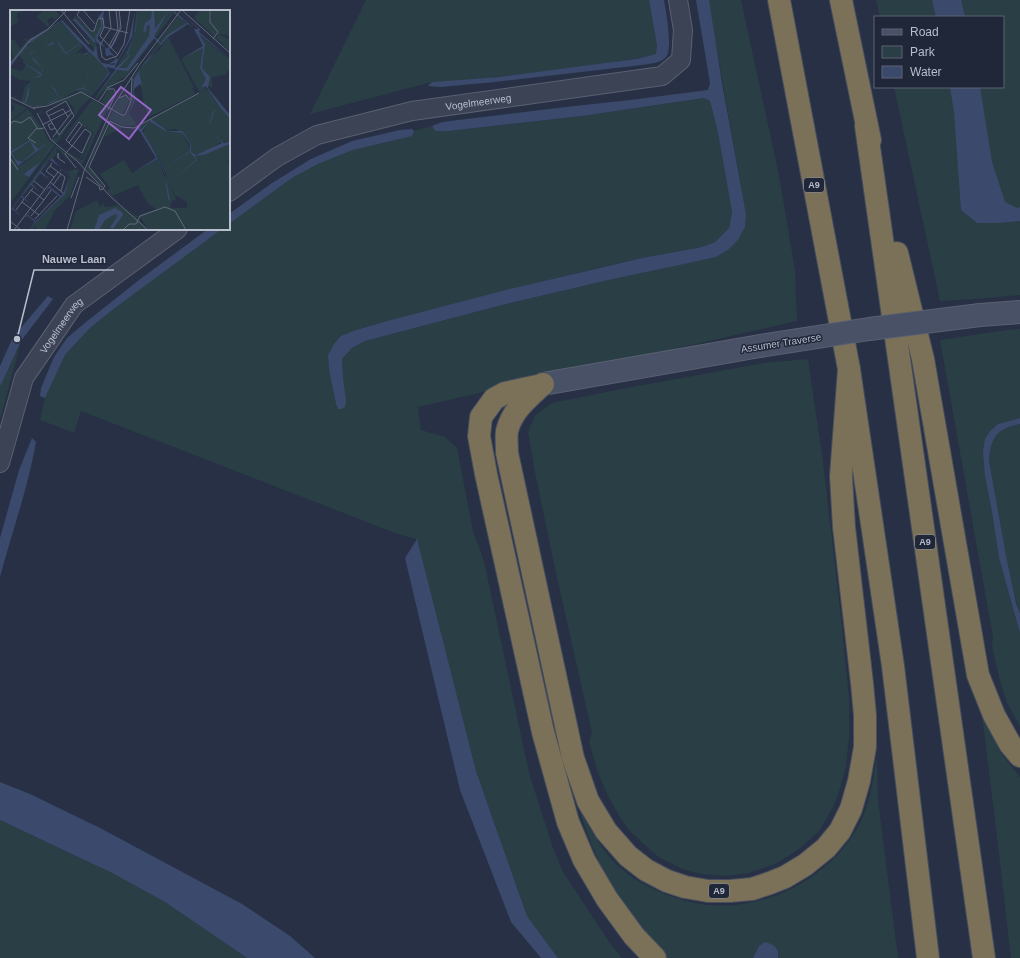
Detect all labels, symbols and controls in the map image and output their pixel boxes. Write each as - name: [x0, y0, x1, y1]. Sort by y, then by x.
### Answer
- inset map: [10, 10, 230, 230]
- legend: [874, 16, 1004, 88]
- text: Road: [910, 25, 939, 39]
- text: Park: [910, 45, 936, 59]
- text: Water: [910, 65, 942, 79]
- street label: Vogelmeerweg: [445, 92, 512, 112]
- road number: A9: [804, 178, 824, 192]
- callout: Nauwe Laan: [34, 247, 114, 270]
- text: Nauwe Laan: [42, 253, 106, 265]
- street label: Vogelmeerweg: [37, 295, 85, 355]
- street label: Assumer Traverse: [740, 331, 822, 355]
- road number: A9: [915, 535, 935, 549]
- road number: A9: [709, 884, 729, 898]

